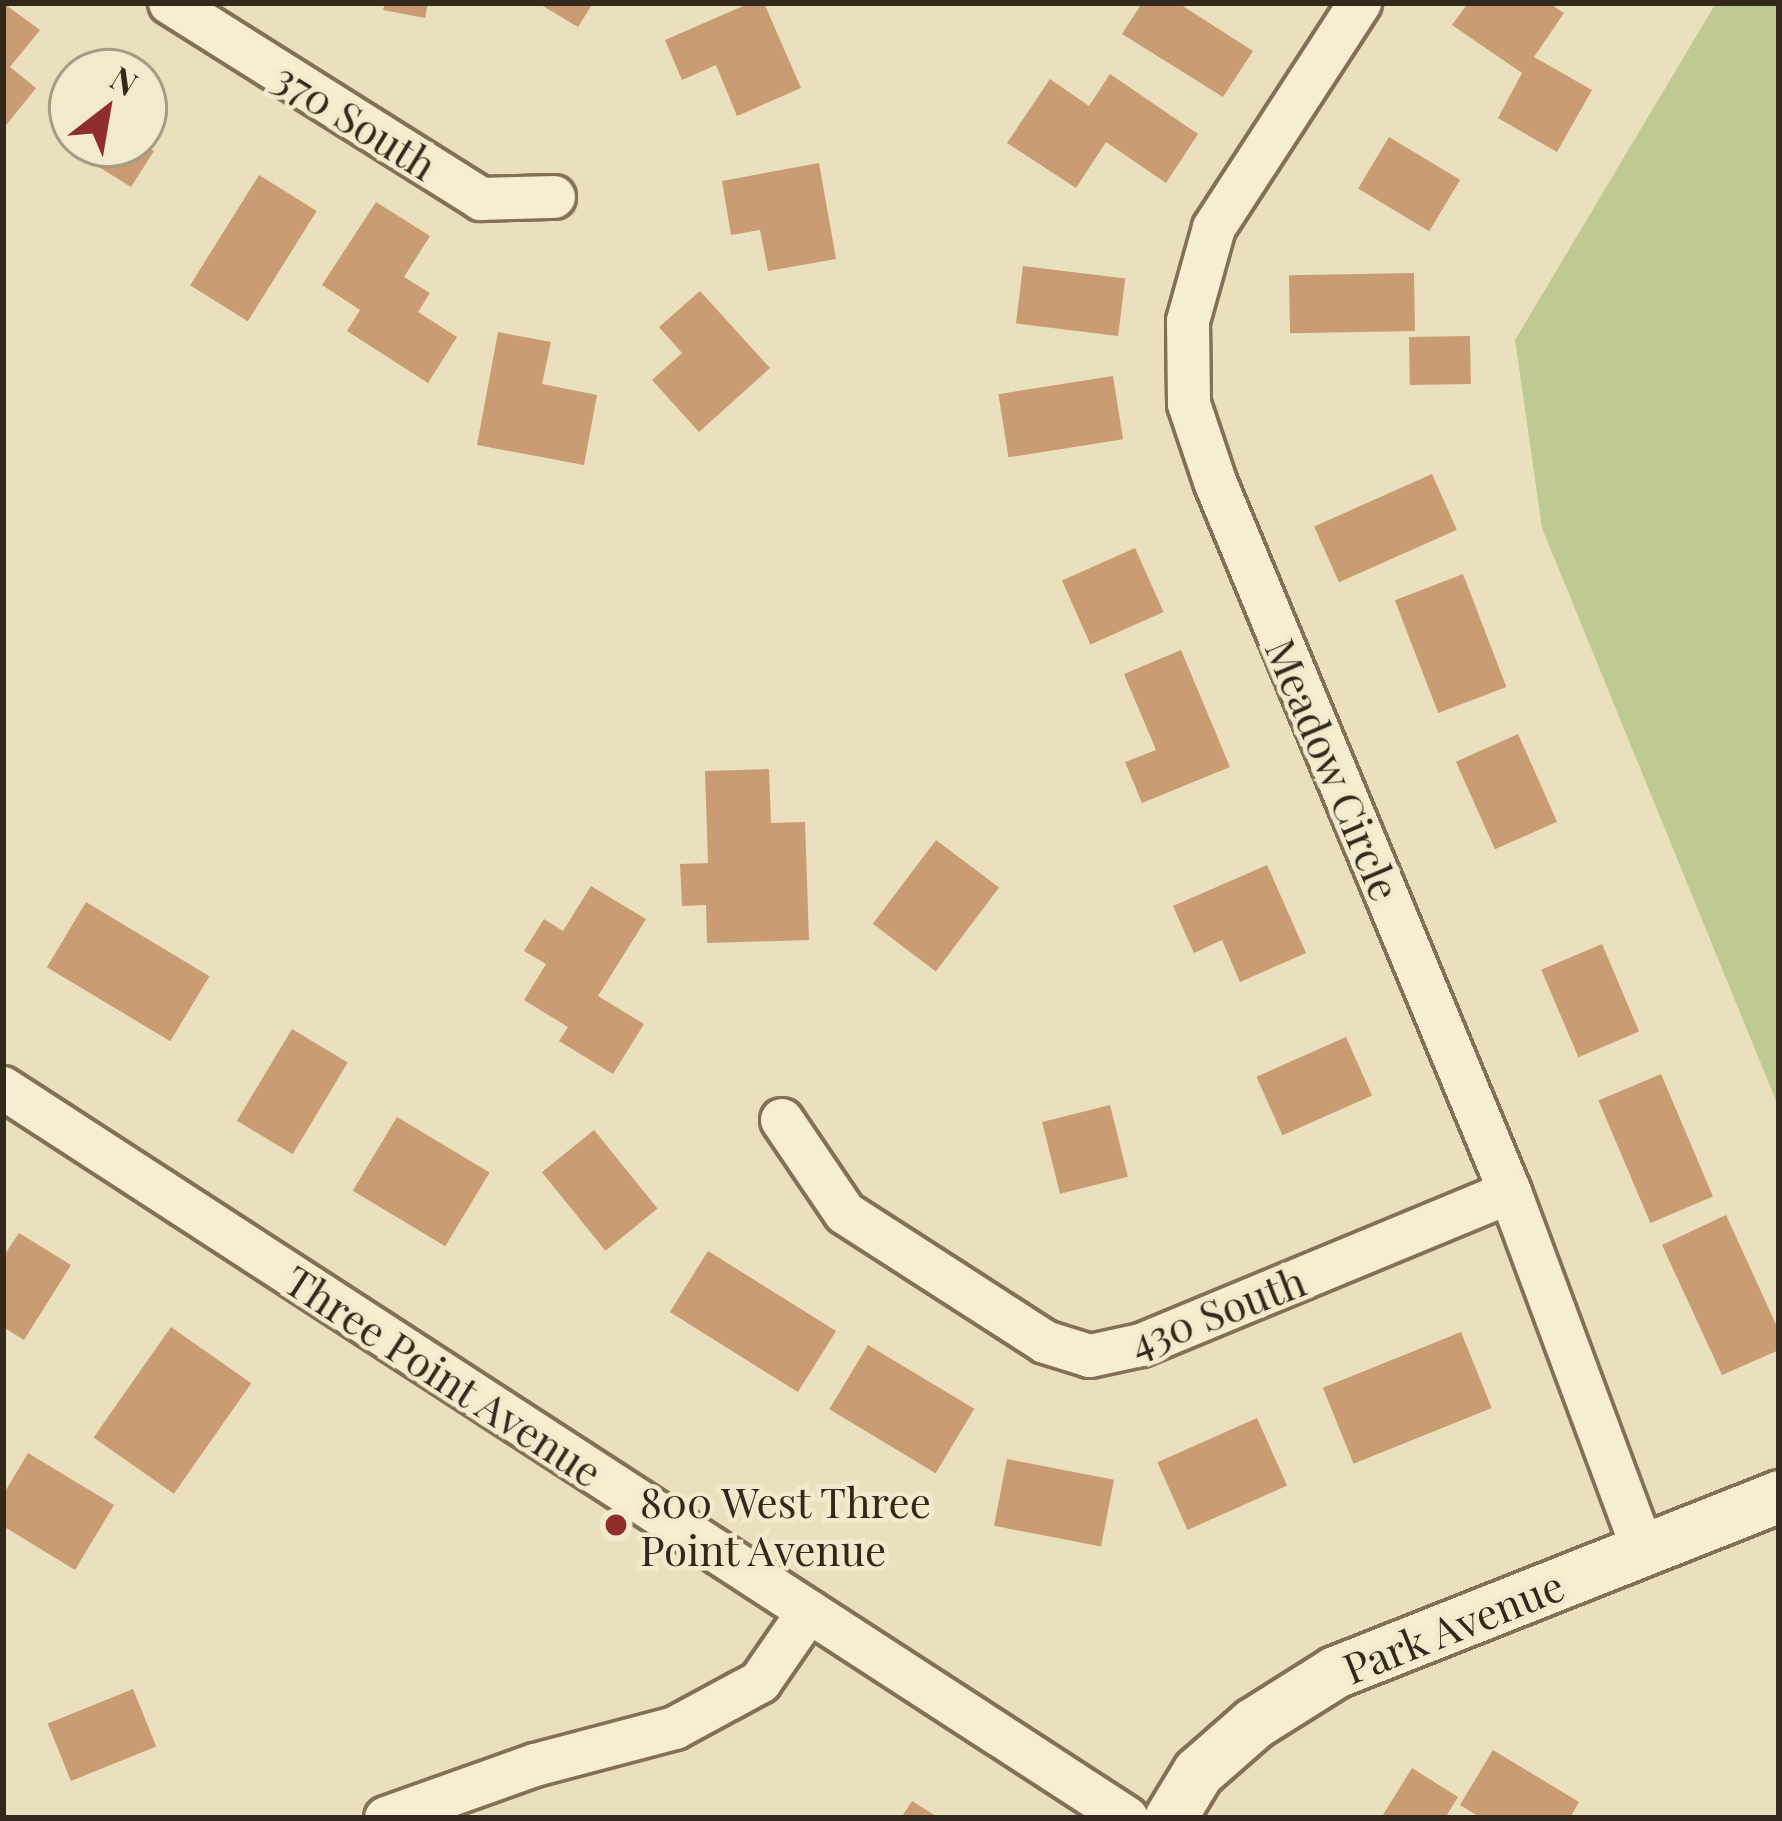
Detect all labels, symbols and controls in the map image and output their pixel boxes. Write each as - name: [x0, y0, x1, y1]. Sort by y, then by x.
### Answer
- north arrow: [48, 48, 168, 168]
- street label: 370 South: [266, 51, 446, 189]
- text: N: [103, 55, 147, 105]
- street label: Meadow Circle: [1256, 630, 1412, 908]
- street label: Three Point Avenue: [275, 1253, 613, 1497]
- street label: 430 South: [1122, 1254, 1312, 1368]
- place label: 800 West Three Point Avenue: [640, 1476, 934, 1574]
- marker: 800 West Three Point Avenue: [603, 1512, 629, 1538]
- street label: Park Avenue: [1335, 1559, 1571, 1693]

